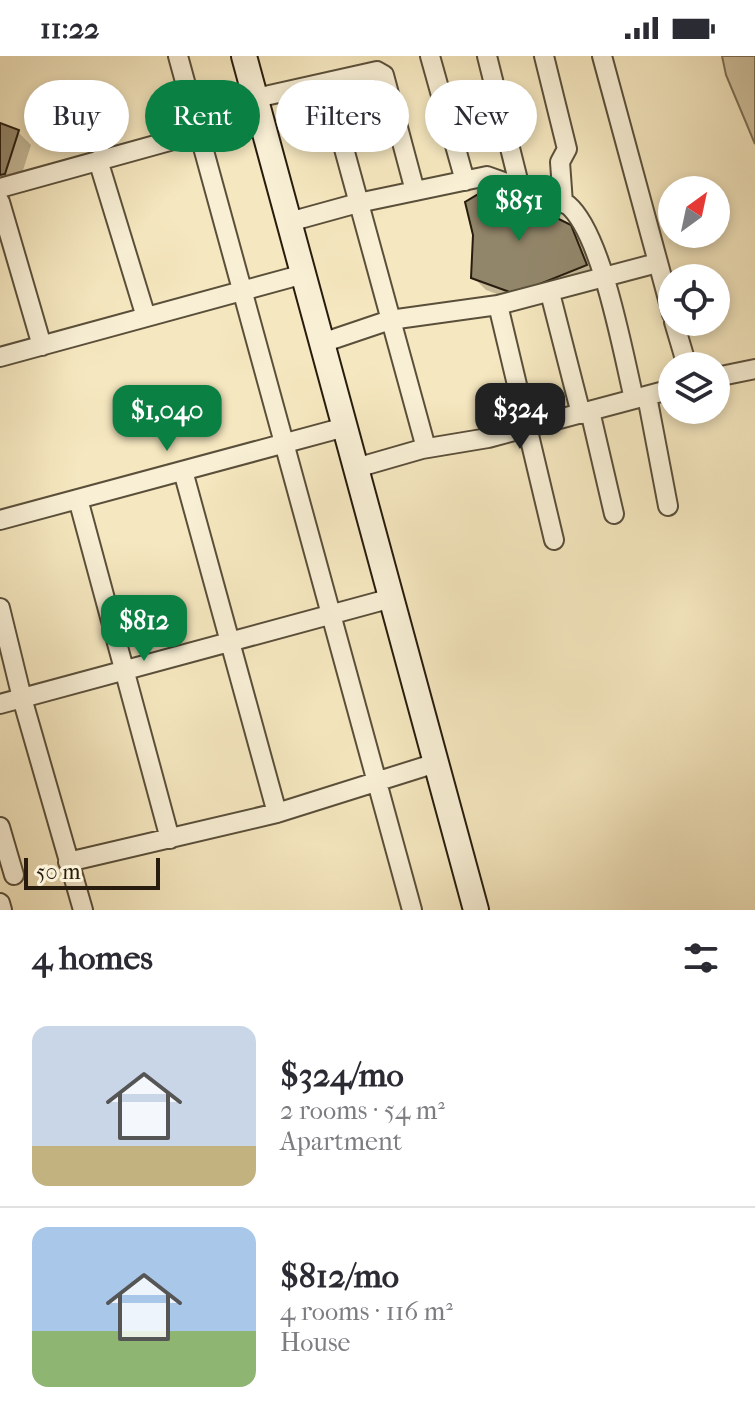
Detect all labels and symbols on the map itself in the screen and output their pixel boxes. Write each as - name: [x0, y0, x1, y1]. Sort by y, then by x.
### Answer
- pin: $851: [472, 175, 566, 243]
- north arrow: [658, 176, 730, 248]
- pin: $324: [473, 383, 567, 451]
- pin: $1,040: [102, 385, 232, 453]
- pin: $812: [97, 595, 191, 663]
- scale bar: [24, 854, 160, 890]

